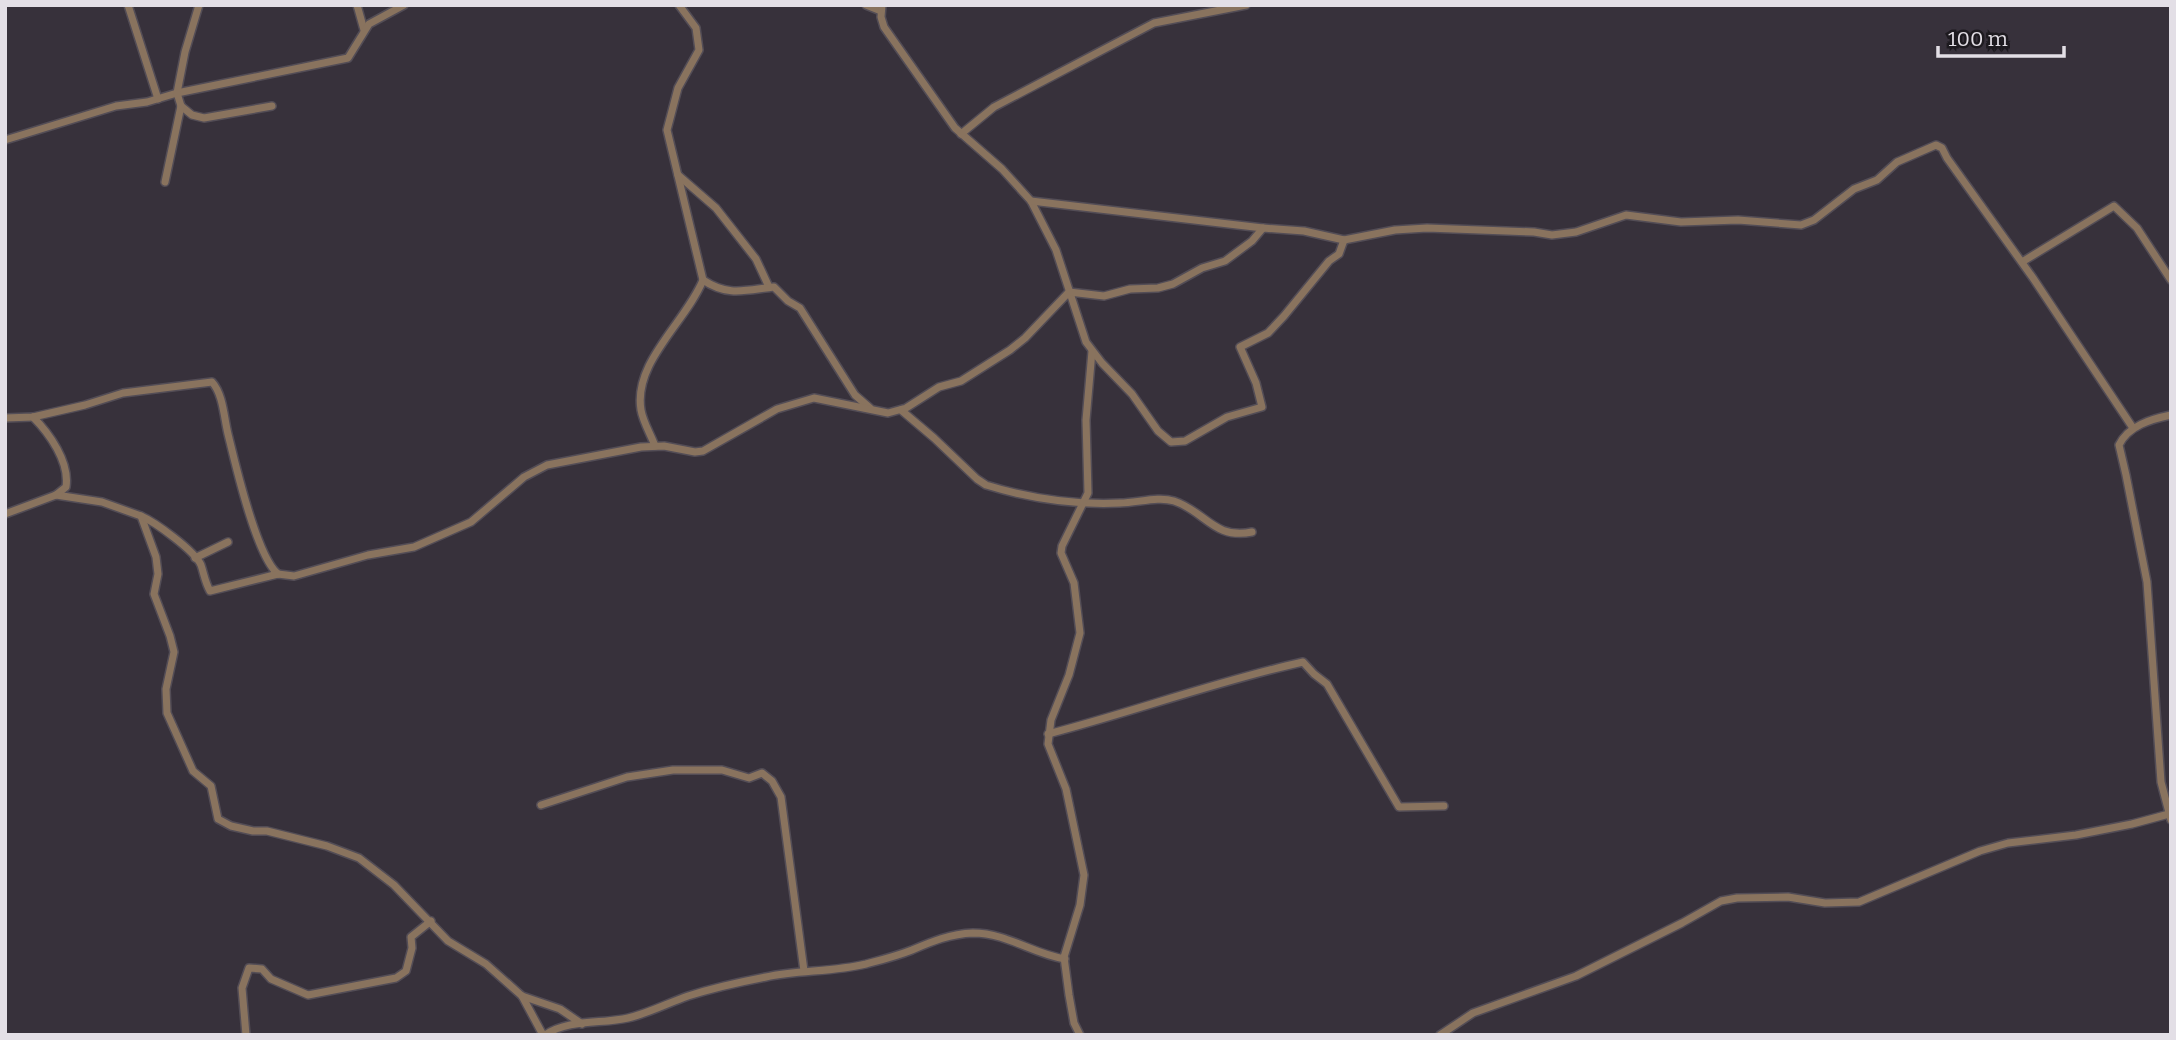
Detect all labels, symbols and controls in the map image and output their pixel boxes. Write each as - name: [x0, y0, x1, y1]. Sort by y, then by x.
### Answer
- scale bar: [1938, 14, 2064, 58]
- text: 100 m: [1948, 26, 2008, 52]

